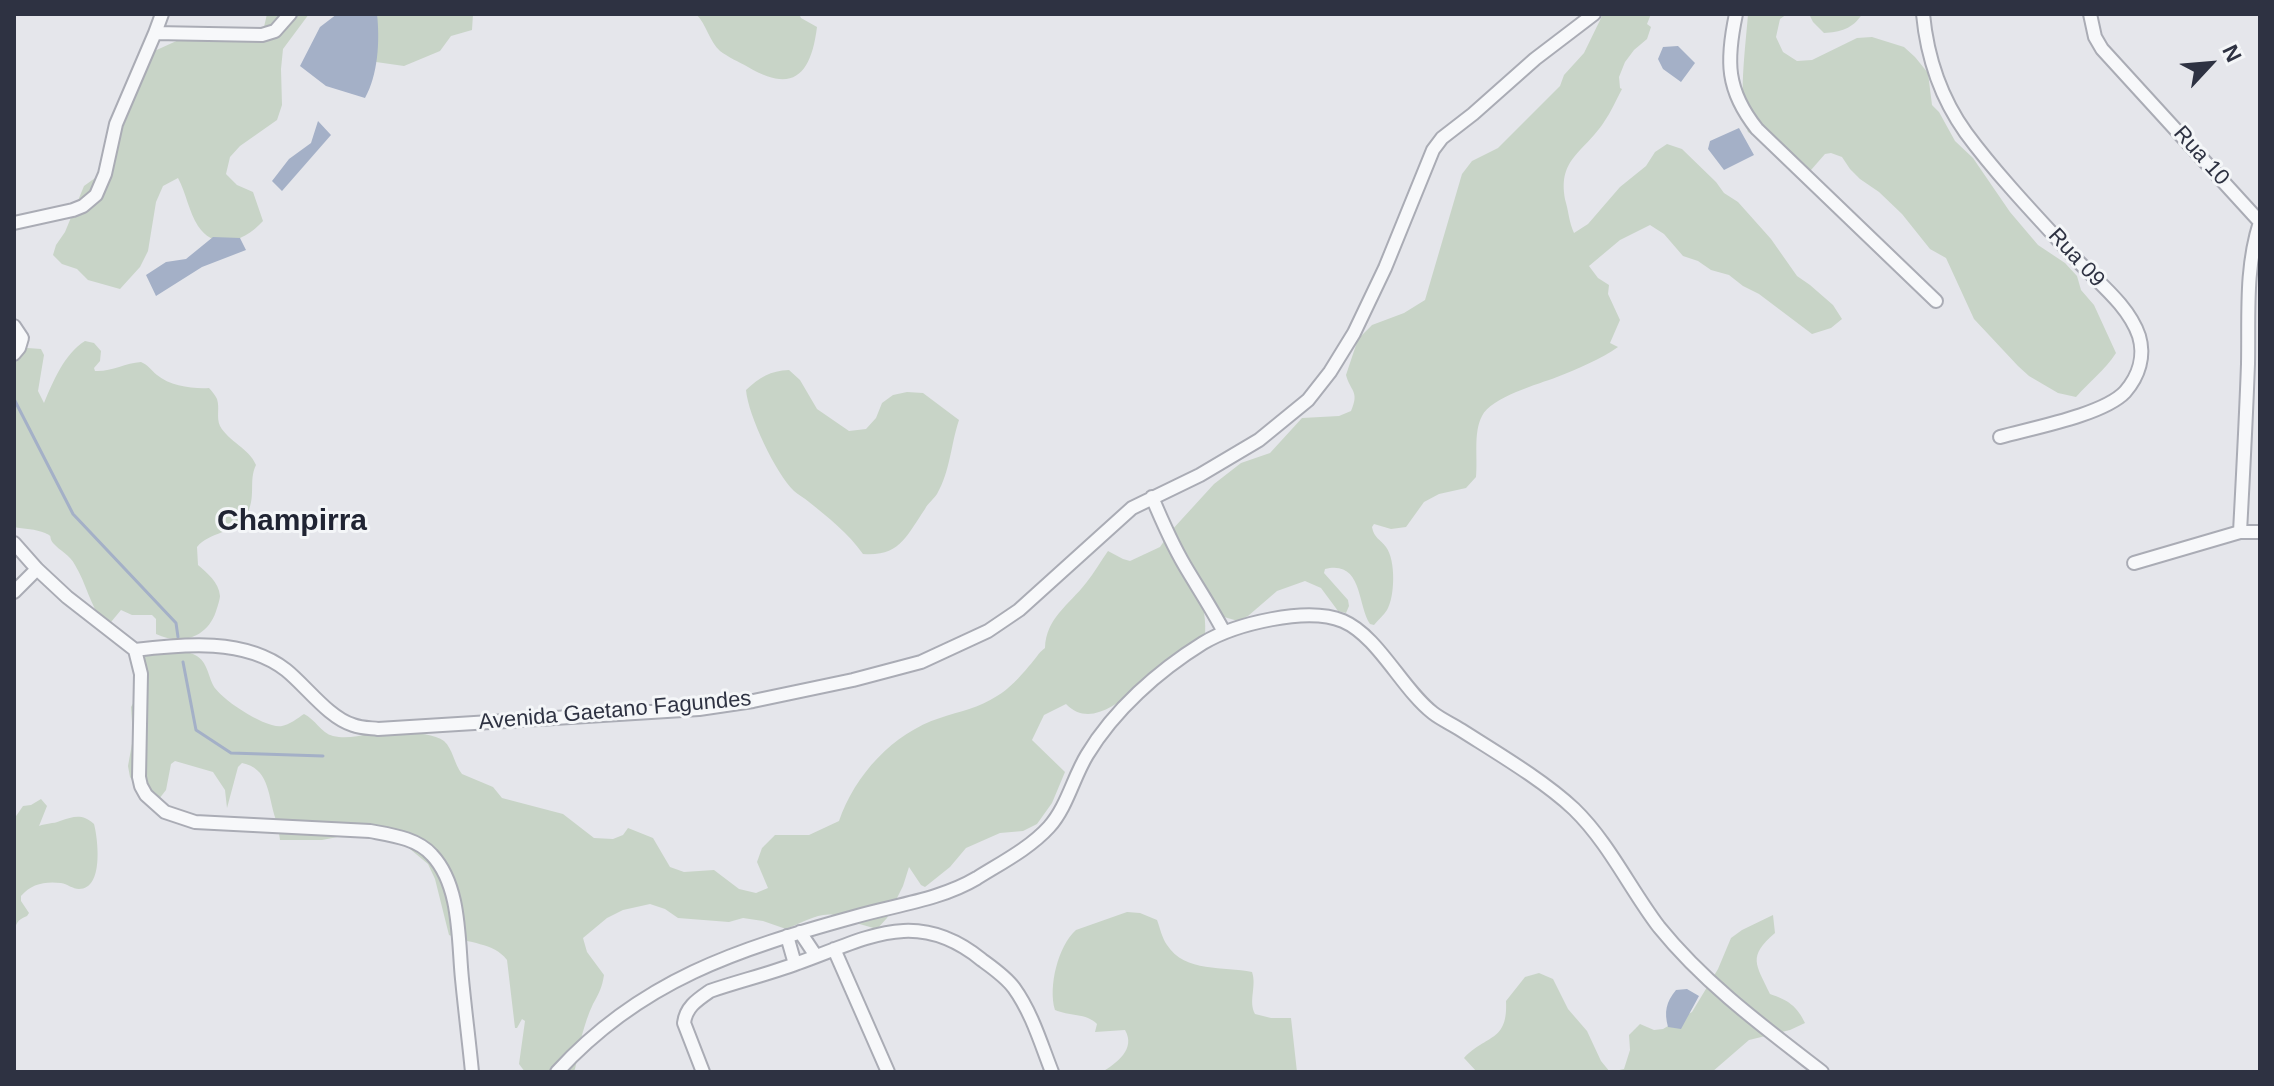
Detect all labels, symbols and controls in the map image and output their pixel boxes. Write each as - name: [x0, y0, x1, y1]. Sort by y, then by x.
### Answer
- north arrow: [2170, 24, 2250, 104]
- text: N: [2217, 41, 2247, 66]
- street label: Rua 10: [2167, 121, 2235, 191]
- street label: Rua 09: [2042, 223, 2110, 293]
- district label: Champirra: [217, 504, 367, 540]
- street label: Avenida Gaetano Fagundes: [478, 686, 752, 736]

